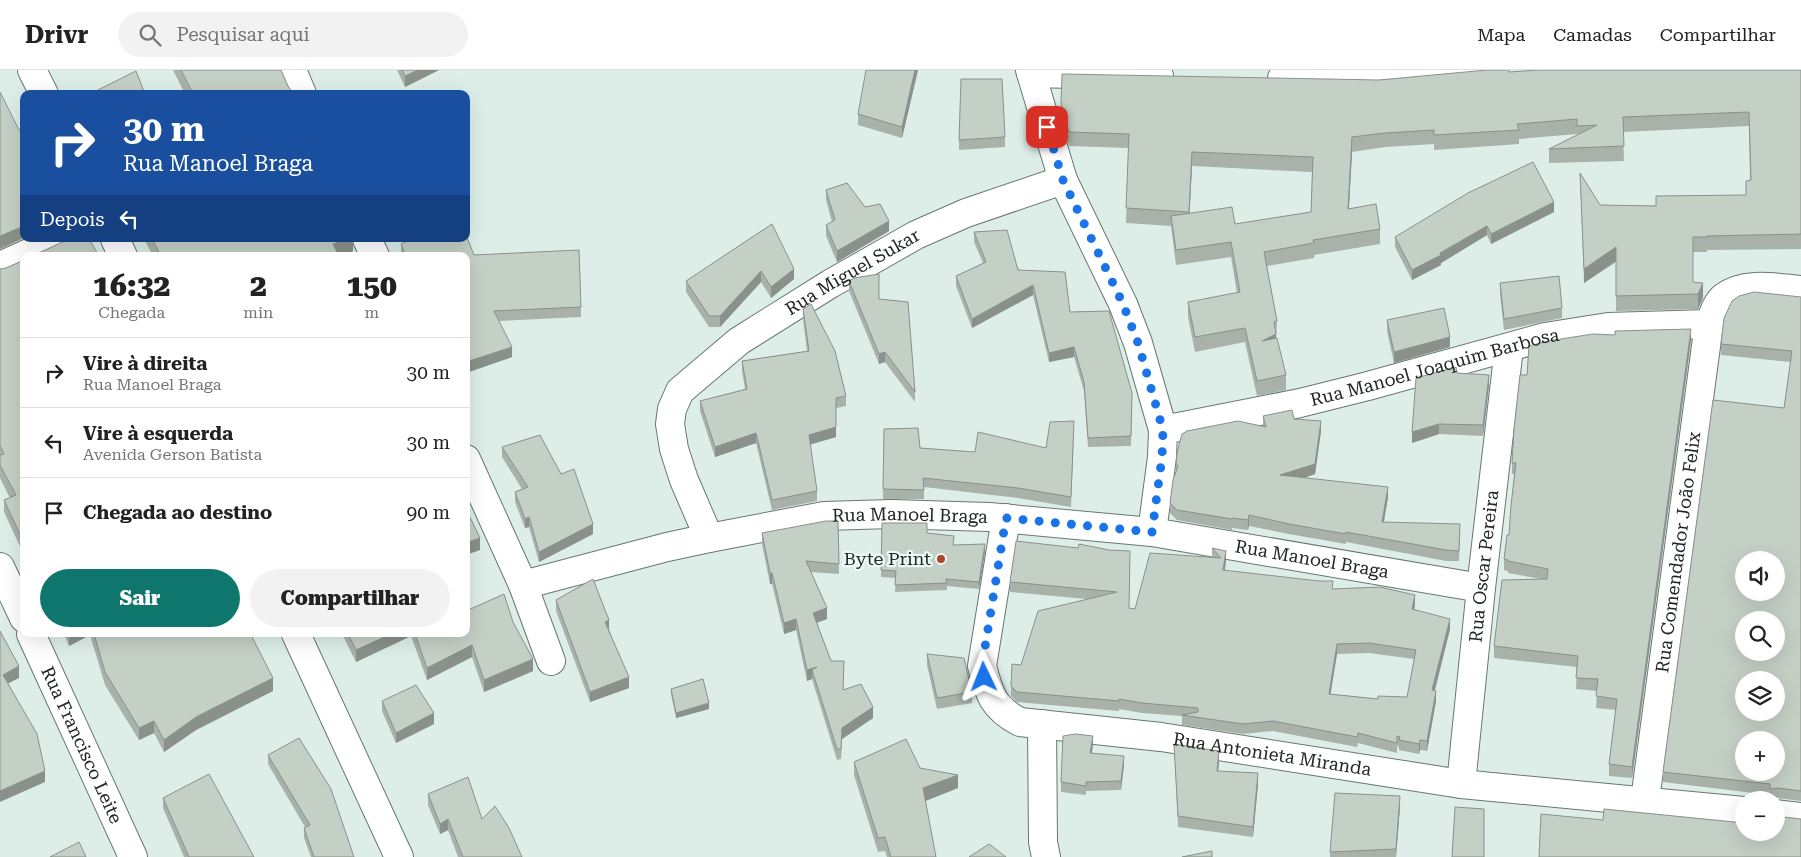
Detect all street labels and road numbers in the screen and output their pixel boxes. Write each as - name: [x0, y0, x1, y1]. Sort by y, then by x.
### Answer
- street label: Rua Miguel Sukar: [781, 224, 923, 319]
- street label: Rua Manoel Joaquim Barbosa: [1308, 324, 1561, 410]
- street label: Rua Comendador João Felix: [1651, 430, 1704, 674]
- street label: Rua Oscar Pereira: [1465, 489, 1502, 643]
- street label: Rua Manoel Braga: [832, 503, 988, 527]
- street label: Rua Manoel Braga: [1234, 535, 1391, 582]
- street label: Rua Francisco Leite: [37, 663, 127, 827]
- street label: Rua Antonieta Miranda: [1172, 728, 1373, 780]

